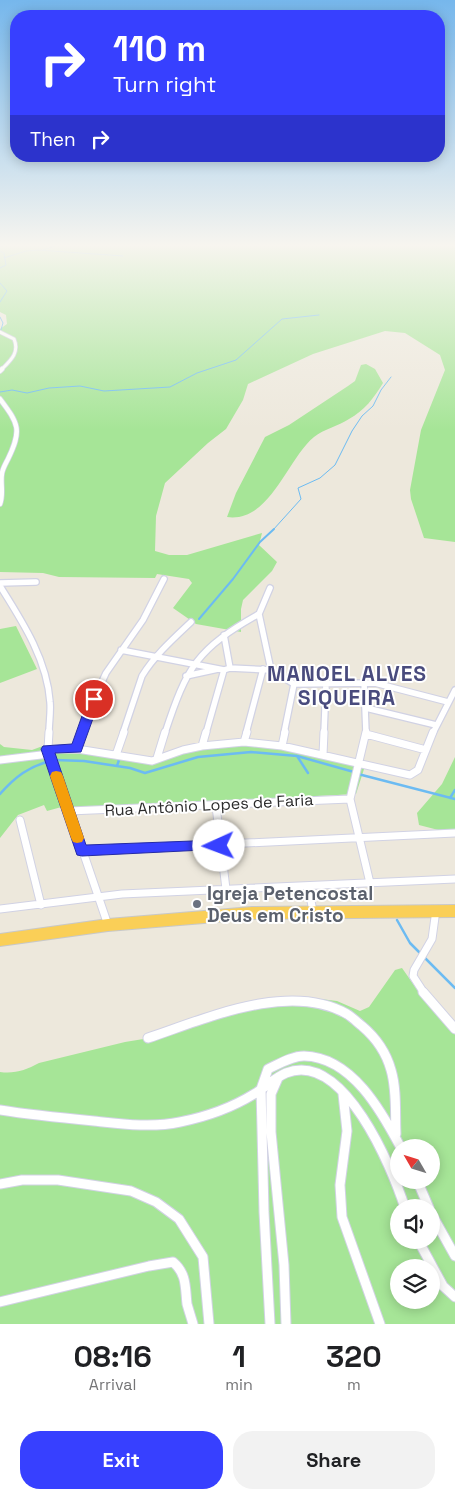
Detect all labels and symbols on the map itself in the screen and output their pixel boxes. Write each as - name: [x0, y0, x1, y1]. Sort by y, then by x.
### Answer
- district label: MANOEL ALVES SIQUEIRA: [267, 660, 427, 711]
- pin: [73, 678, 115, 720]
- street label: Rua Antônio Lopes de Faria: [104, 789, 314, 821]
- position arrow: [192, 819, 244, 871]
- place label: Igreja Petencostal Deus em Cristo: [207, 881, 373, 928]
- marker: Igreja Petencostal Deus em Cristo: [191, 898, 203, 910]
- north arrow: [390, 1139, 440, 1189]

